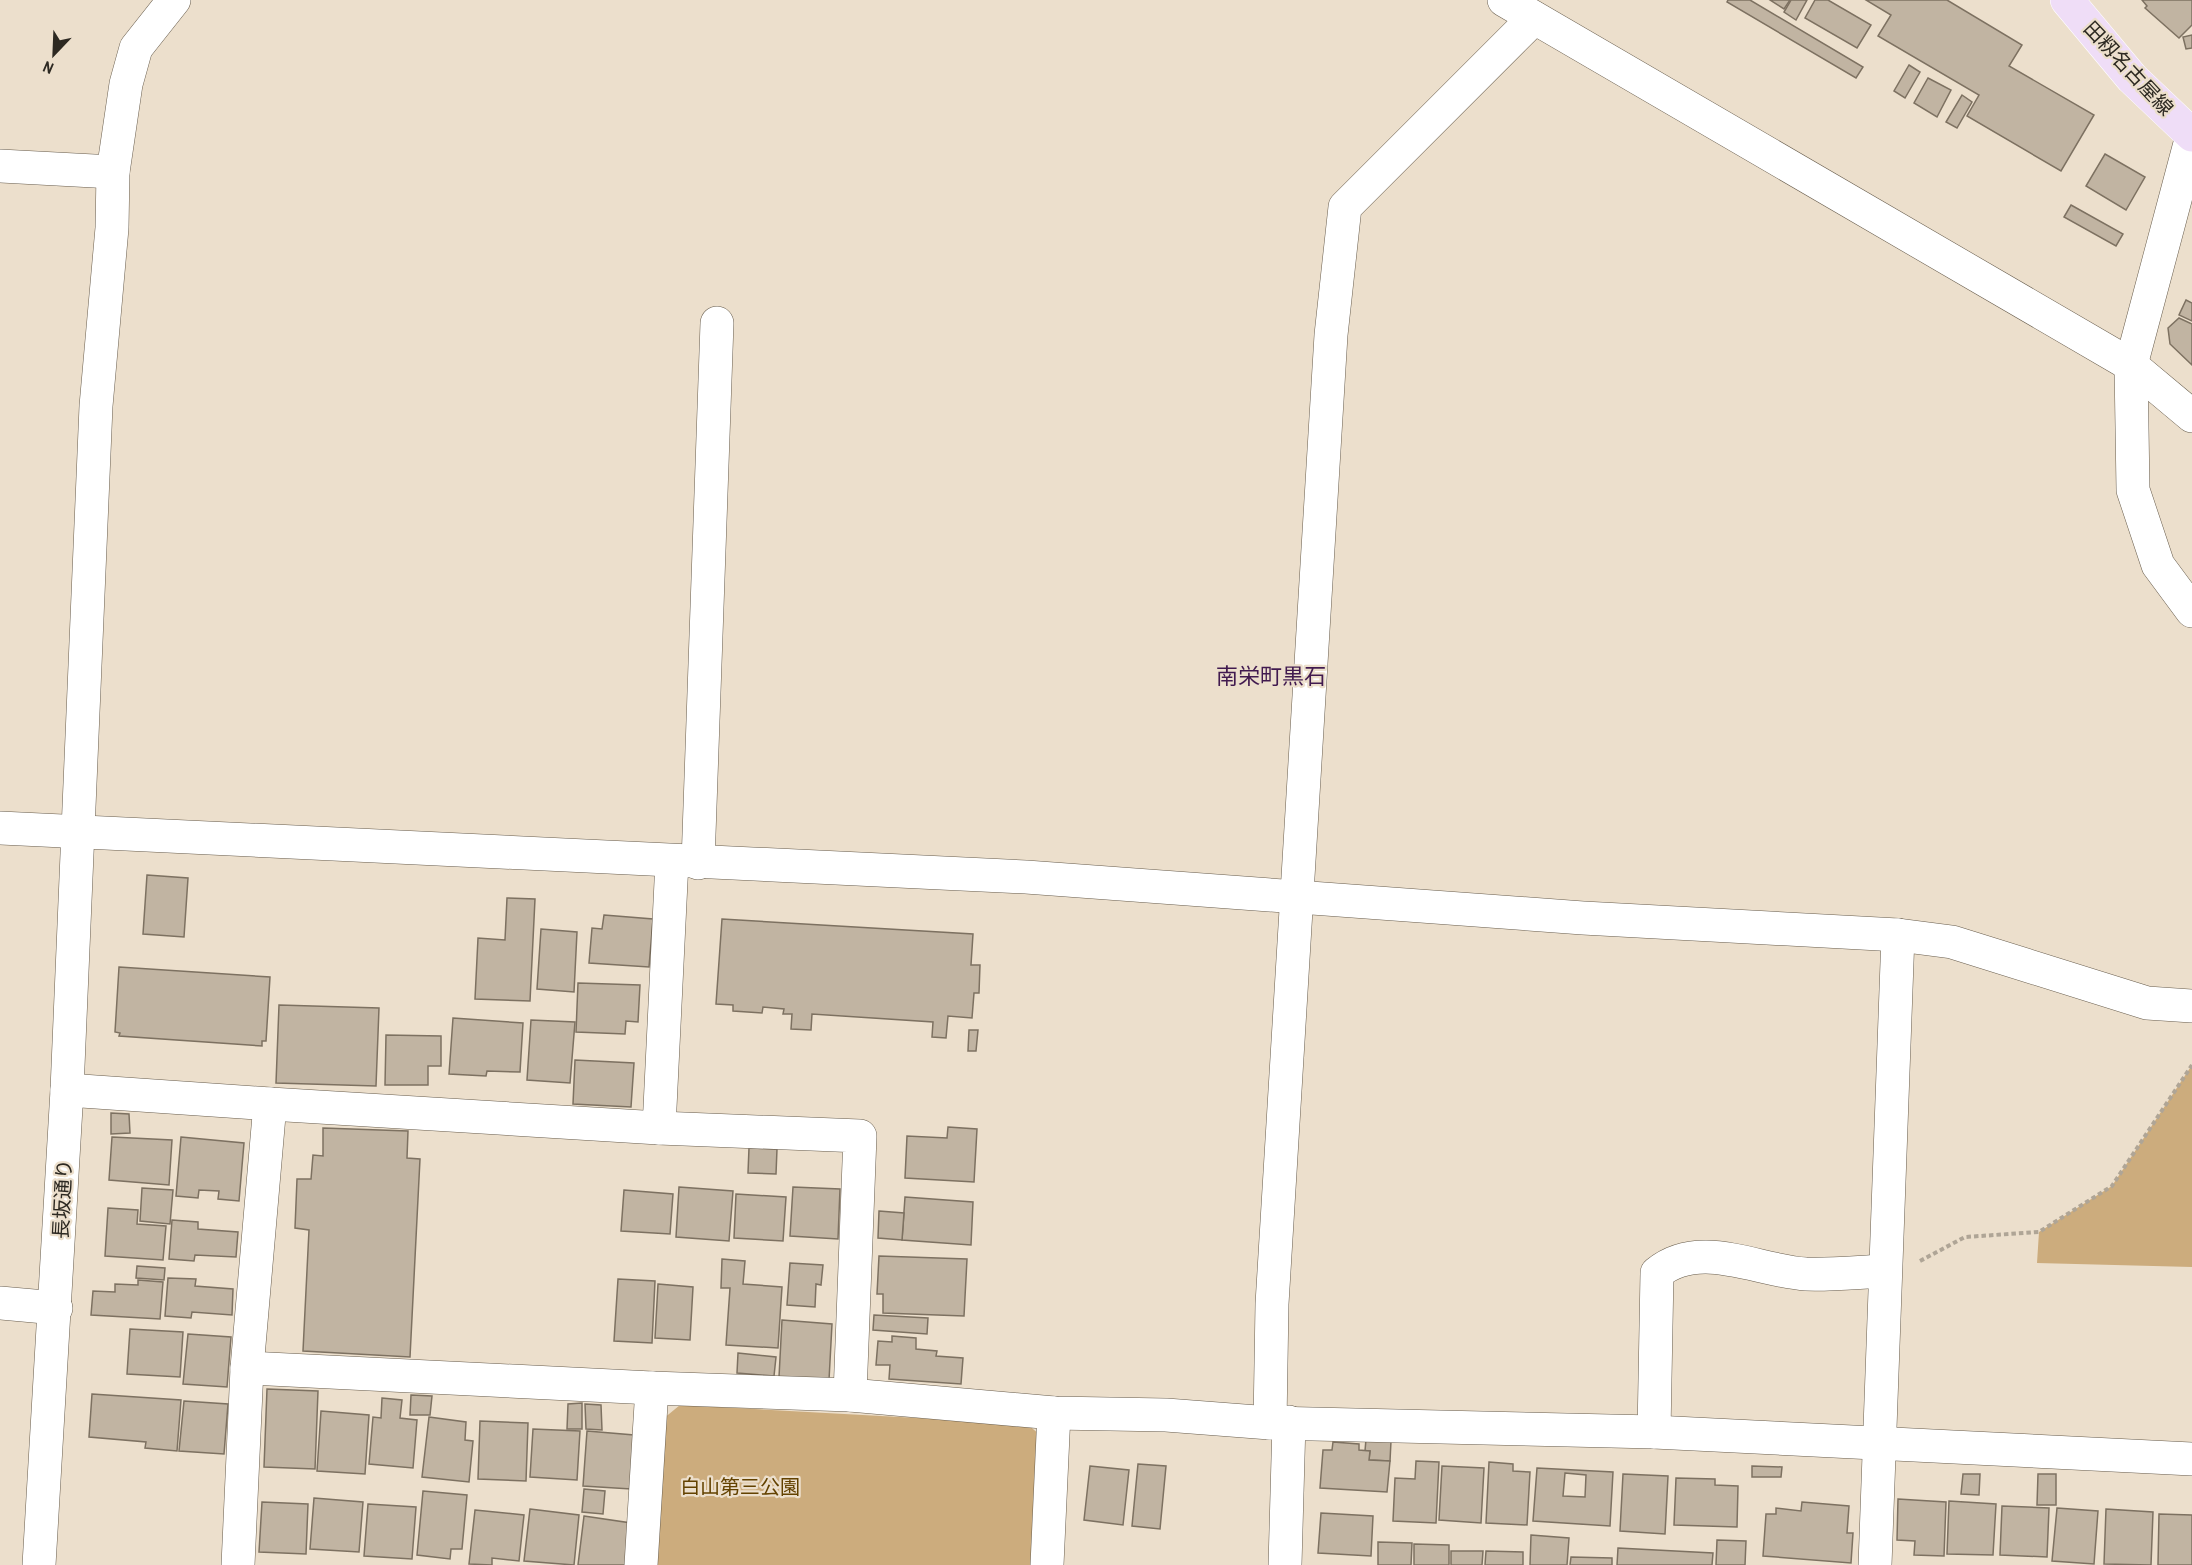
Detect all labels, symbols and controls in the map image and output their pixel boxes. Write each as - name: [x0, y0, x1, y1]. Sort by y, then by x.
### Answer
- street label: 田籾名古屋線: [2078, 15, 2180, 121]
- north arrow: [24, 24, 84, 84]
- text: N: [39, 56, 57, 80]
- district label: 南栄町黒石: [1216, 661, 1326, 691]
- street label: 長坂通り: [46, 1158, 78, 1240]
- park label: 白山第三公園: [680, 1473, 800, 1500]

